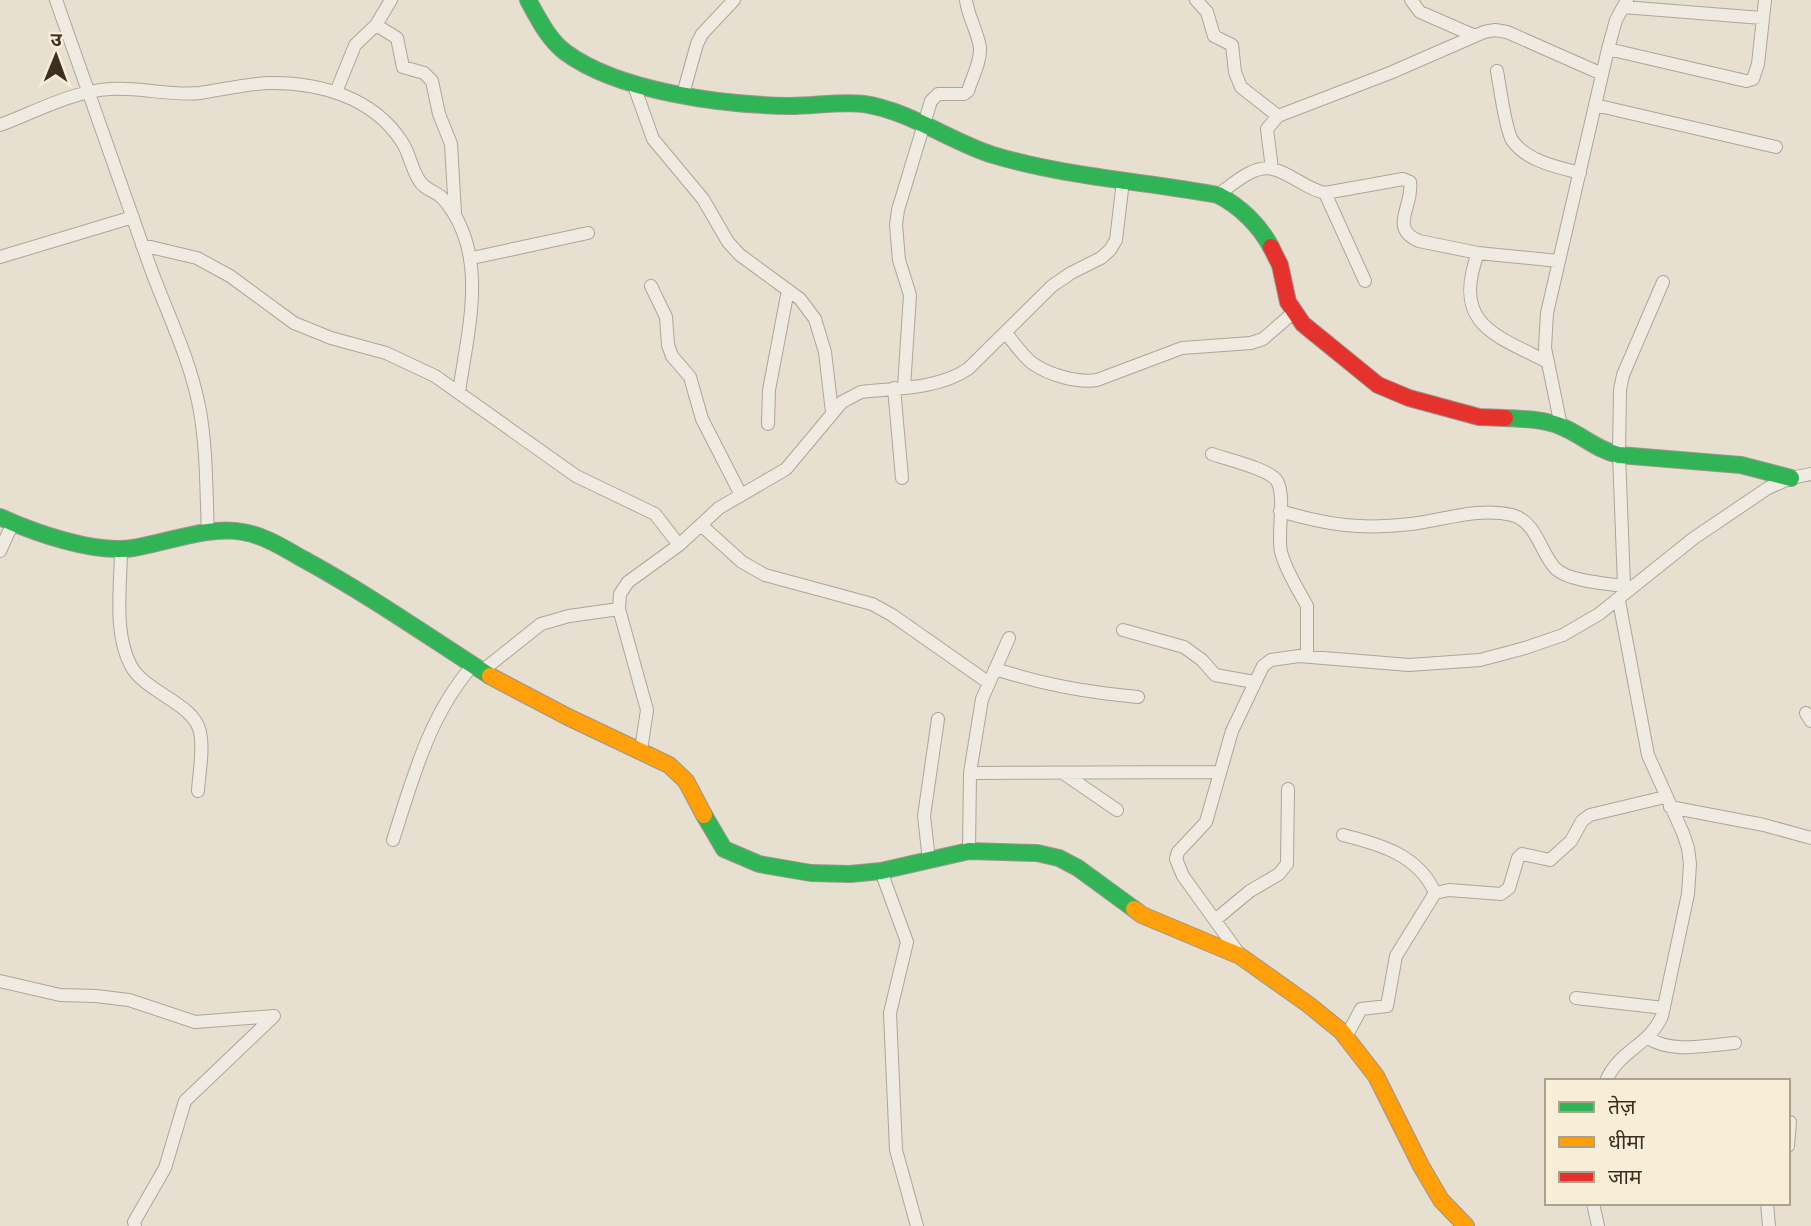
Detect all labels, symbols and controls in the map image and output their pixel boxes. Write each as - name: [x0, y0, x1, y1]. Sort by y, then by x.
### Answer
- north arrow: [21, 21, 91, 91]
- text: उ: [51, 25, 63, 51]
- legend: [1545, 1079, 1790, 1205]
- text: तेज़: [1608, 1091, 1636, 1119]
- text: धीमा: [1608, 1126, 1645, 1154]
- text: जाम: [1608, 1161, 1642, 1189]

